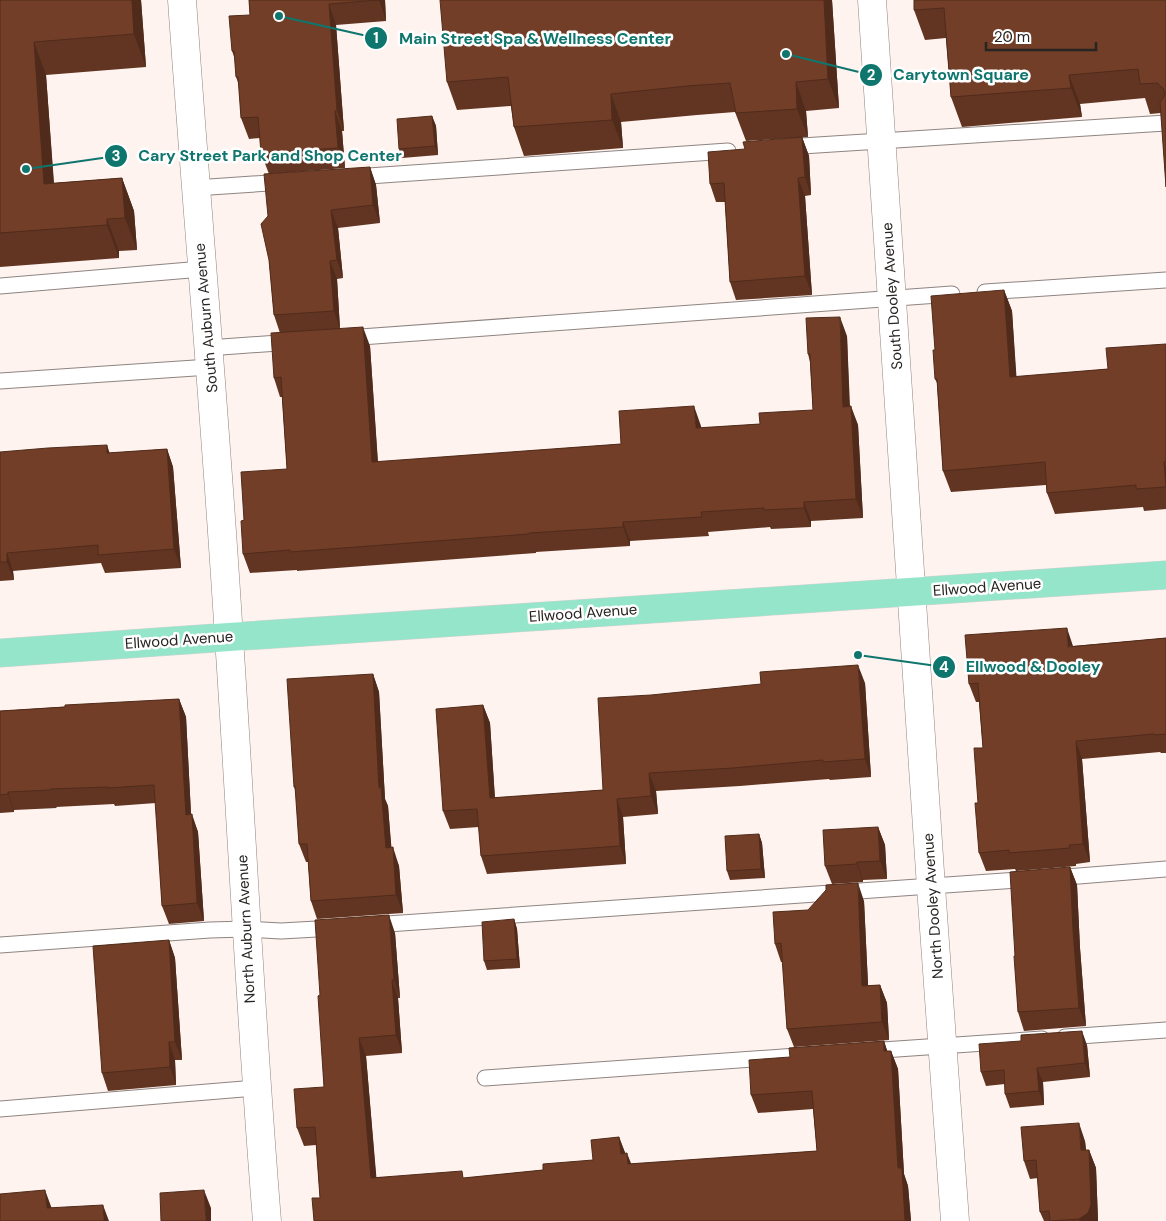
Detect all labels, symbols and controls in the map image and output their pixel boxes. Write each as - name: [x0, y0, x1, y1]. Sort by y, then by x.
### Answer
- scale bar: [986, 20, 1096, 52]
- callout: Main Street Spa & Wellness Center: [364, 23, 681, 54]
- text: 20 m: [994, 27, 1030, 47]
- text: 1: [373, 28, 379, 48]
- text: Main Street Spa & Wellness Center: [399, 28, 671, 49]
- callout: Carytown Square: [859, 59, 1039, 90]
- text: Carytown Square: [893, 64, 1029, 85]
- text: 2: [867, 65, 876, 85]
- callout: Cary Street Park and Shop Center: [104, 140, 412, 171]
- text: Cary Street Park and Shop Center: [138, 145, 402, 166]
- text: 3: [111, 146, 121, 166]
- street label: South Dooley Avenue: [877, 222, 907, 370]
- street label: South Auburn Avenue: [189, 242, 223, 394]
- street label: Ellwood Avenue: [932, 573, 1042, 601]
- street label: Ellwood Avenue: [528, 599, 638, 627]
- street label: Ellwood Avenue: [124, 626, 234, 654]
- callout: Ellwood & Dooley: [931, 651, 1111, 682]
- text: Ellwood & Dooley: [966, 656, 1101, 677]
- text: 4: [939, 657, 949, 677]
- street label: North Dooley Avenue: [918, 832, 948, 980]
- street label: North Auburn Avenue: [232, 854, 260, 1004]

